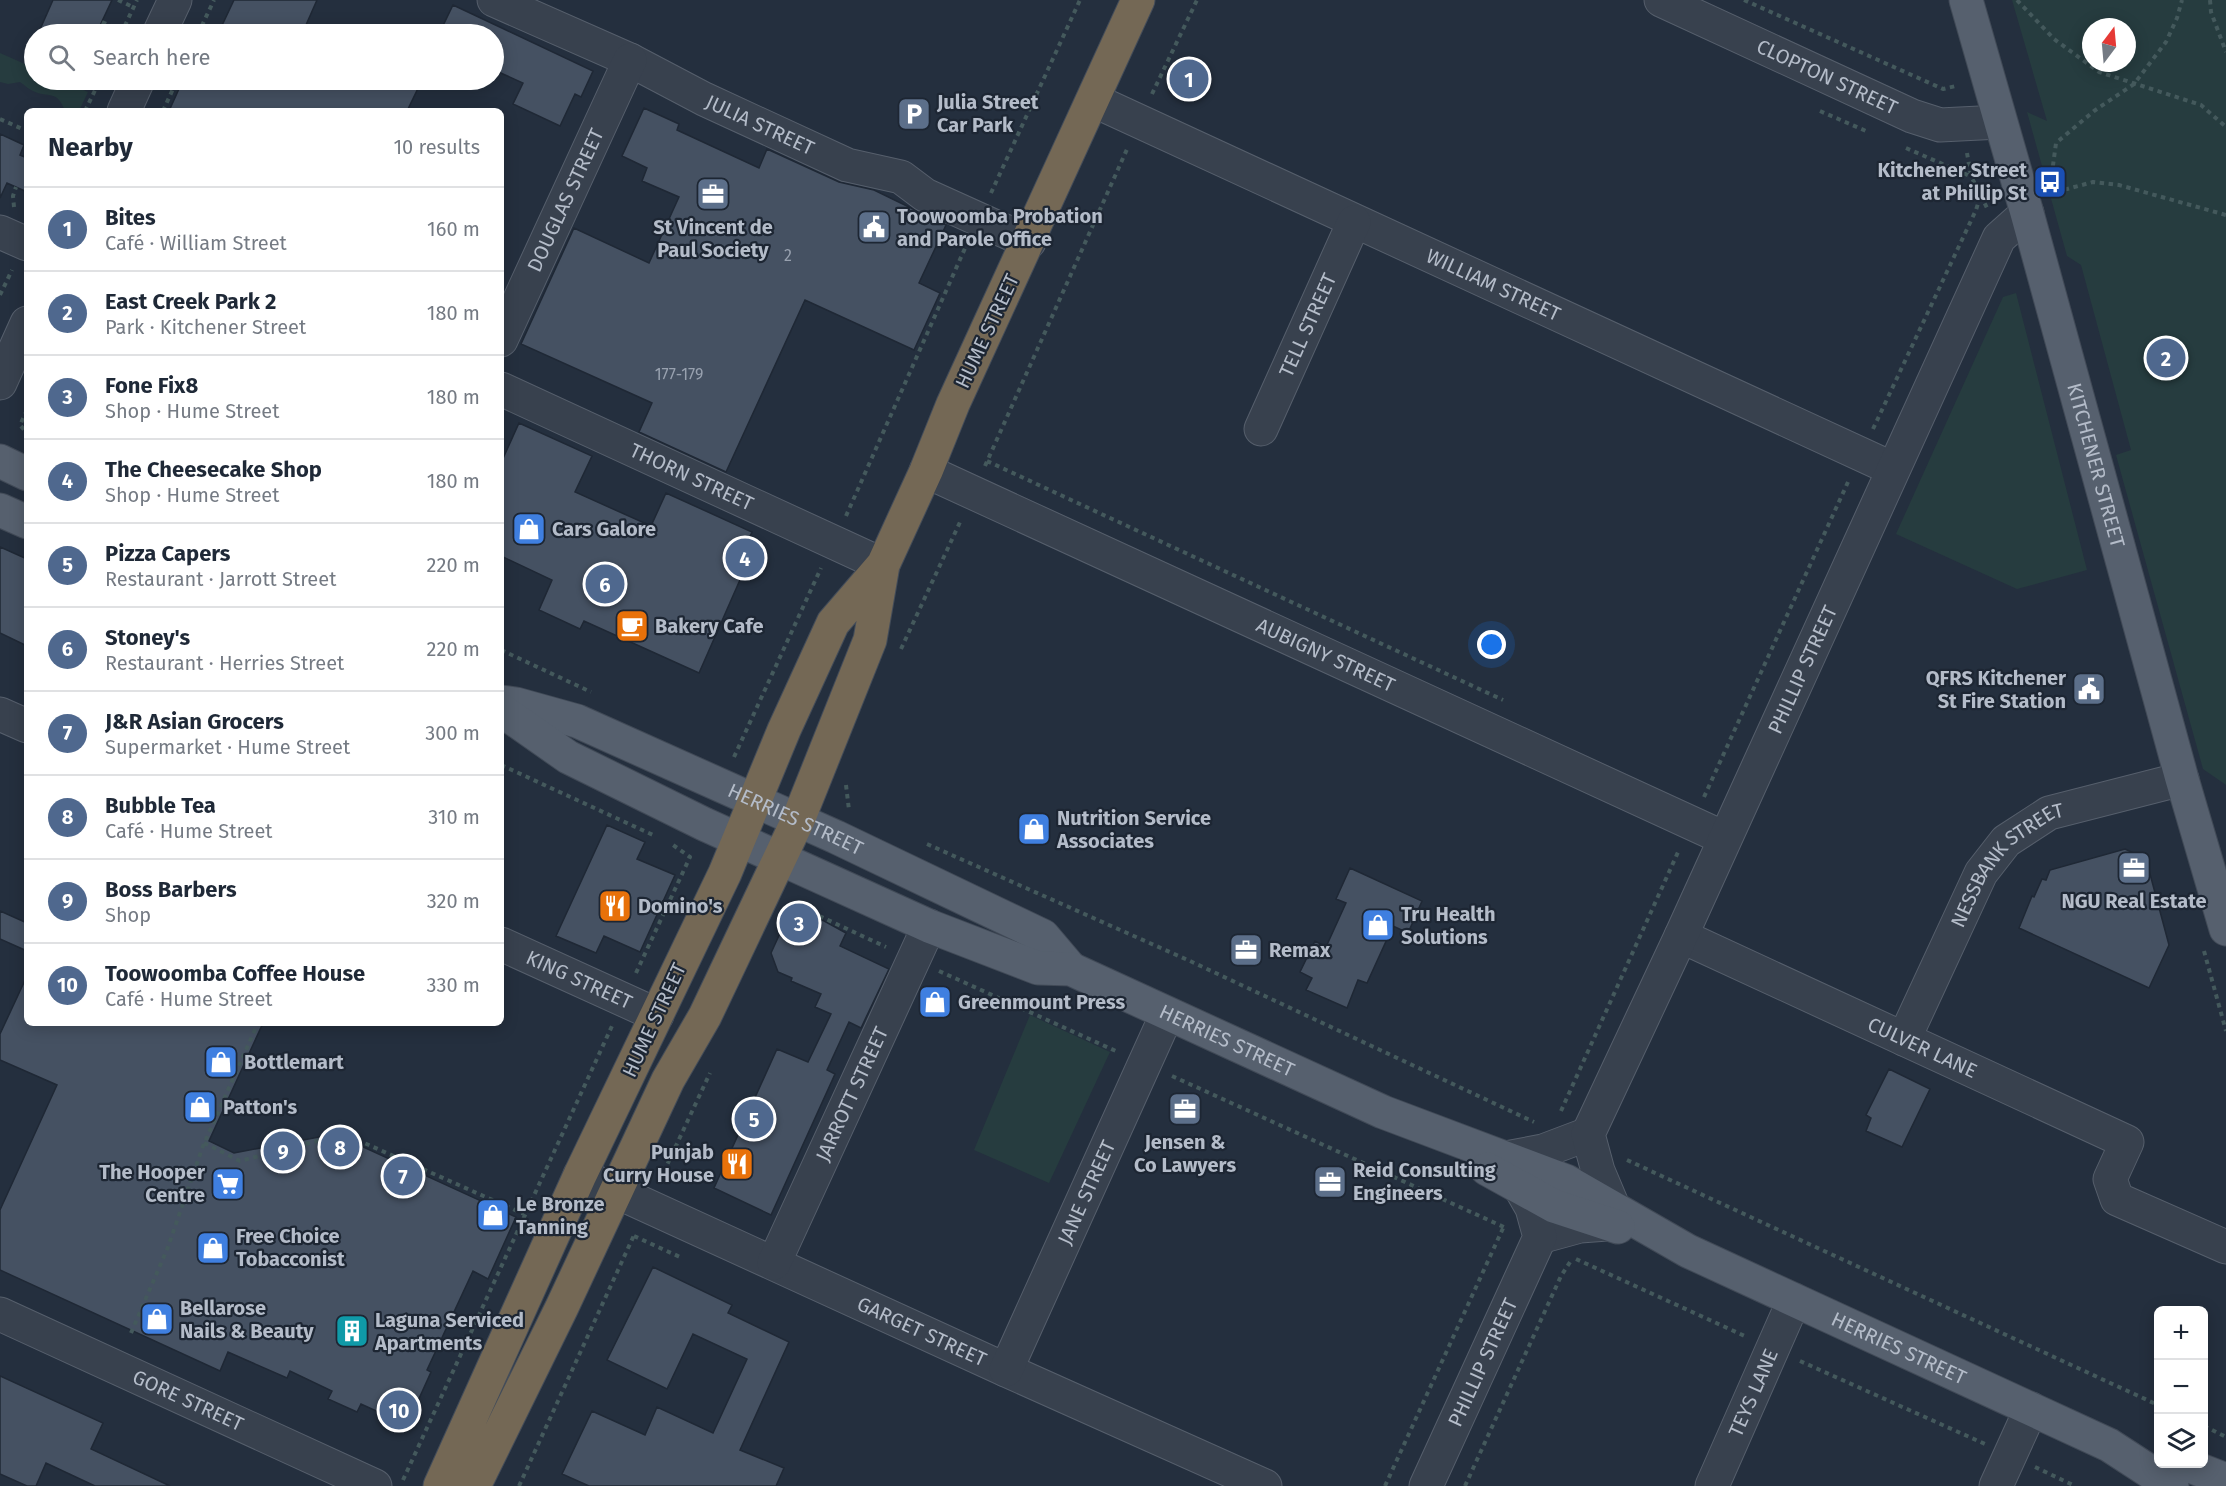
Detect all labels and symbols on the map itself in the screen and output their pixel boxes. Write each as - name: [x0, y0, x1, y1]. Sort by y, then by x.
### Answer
- north arrow: [2082, 18, 2136, 72]
- street label: CLOPTON STREET: [1753, 34, 1902, 120]
- pin: 1: [1170, 56, 1208, 101]
- street label: JULIA STREET: [702, 90, 819, 160]
- place label: Julia Street Car Park: [936, 90, 1039, 137]
- parking icon: Julia Street Car Park: [896, 96, 932, 132]
- street label: DOUGLAS STREET: [522, 124, 609, 276]
- place label: Kitchener Street at Phillip St: [1877, 158, 2027, 205]
- bus stop icon: Kitchener Street at Phillip St: [2032, 164, 2068, 200]
- office icon: St Vincent de Paul Society: [695, 176, 731, 212]
- place label: Toowoomba Probation and Parole Office: [897, 204, 1103, 251]
- public building icon: Toowoomba Probation and Parole Office: [856, 209, 892, 245]
- place label: St Vincent de Paul Society: [653, 215, 773, 262]
- street label: WILLIAM STREET: [1422, 243, 1565, 326]
- house number: 2: [784, 246, 792, 265]
- street label: TELL STREET: [1274, 269, 1342, 381]
- street label: HUME STREET: [950, 270, 1024, 392]
- pin: 2: [2146, 336, 2186, 380]
- house number: 177-179: [655, 365, 703, 384]
- street label: KITCHENER STREET: [2062, 380, 2130, 551]
- street label: THORN STREET: [626, 438, 758, 516]
- shop icon: Cars Galore: [511, 511, 547, 547]
- place label: Cars Galore: [552, 517, 656, 541]
- pin: 4: [726, 536, 764, 580]
- pin: 6: [586, 562, 624, 606]
- street label: PHILLIP STREET: [1763, 601, 1842, 738]
- cafe icon: Bakery Cafe: [614, 608, 650, 644]
- street label: AUBIGNY STREET: [1253, 613, 1399, 697]
- place label: Bakery Cafe: [655, 614, 763, 638]
- your location: [1477, 630, 1506, 659]
- place label: QFRS Kitchener St Fire Station: [1926, 666, 2067, 713]
- public building icon: QFRS Kitchener St Fire Station: [2071, 671, 2107, 707]
- street label: HERRIES STREET: [724, 778, 868, 860]
- street label: NESSBANK STREET: [1946, 798, 2067, 931]
- place label: Nutrition Service Associates: [1056, 806, 1211, 853]
- shop icon: Nutrition Service Associates: [1016, 811, 1052, 847]
- office icon: NGU Real Estate: [2116, 850, 2152, 886]
- restaurant icon: Domino's: [597, 888, 633, 924]
- place label: NGU Real Estate: [2061, 889, 2207, 913]
- place label: Domino's: [638, 894, 723, 918]
- pin: 3: [780, 900, 818, 946]
- place label: Tru Health Solutions: [1401, 902, 1496, 949]
- shop icon: Tru Health Solutions: [1360, 907, 1396, 943]
- office icon: Remax: [1228, 932, 1264, 968]
- place label: Remax: [1269, 938, 1331, 962]
- street label: KING STREET: [522, 945, 637, 1014]
- street label: HUME STREET: [617, 959, 691, 1081]
- shop icon: Greenmount Press: [917, 984, 953, 1020]
- place label: Greenmount Press: [958, 990, 1126, 1014]
- street label: HERRIES STREET: [1156, 999, 1299, 1082]
- street label: CULVER LANE: [1864, 1012, 1981, 1083]
- street label: JARROTT STREET: [810, 1022, 893, 1165]
- shop icon: Bottlemart: [203, 1044, 239, 1080]
- place label: Bottlemart: [244, 1050, 344, 1074]
- shop icon: Patton's: [182, 1089, 218, 1125]
- office icon: Jensen & Co Lawyers: [1167, 1091, 1203, 1127]
- place label: Patton's: [223, 1095, 298, 1119]
- pin: 5: [734, 1096, 774, 1142]
- pin: 8: [320, 1124, 360, 1170]
- pin: 9: [264, 1128, 302, 1174]
- place label: Jensen & Co Lawyers: [1134, 1130, 1236, 1177]
- street label: JANE STREET: [1052, 1136, 1121, 1248]
- place label: Punjab Curry House: [603, 1140, 714, 1187]
- restaurant icon: Punjab Curry House: [719, 1146, 755, 1182]
- pin: 7: [384, 1154, 422, 1198]
- place label: Reid Consulting Engineers: [1353, 1158, 1497, 1205]
- place label: The Hooper Centre: [99, 1160, 206, 1207]
- office icon: Reid Consulting Engineers: [1312, 1164, 1348, 1200]
- supermarket icon: The Hooper Centre: [210, 1166, 246, 1202]
- place label: Le Bronze Tanning: [516, 1192, 605, 1239]
- shop icon: Le Bronze Tanning: [475, 1197, 511, 1233]
- place label: Free Choice Tobacconist: [236, 1224, 345, 1271]
- shop icon: Free Choice Tobacconist: [195, 1230, 231, 1266]
- street label: GARGET STREET: [853, 1292, 991, 1372]
- street label: PHILLIP STREET: [1443, 1294, 1523, 1430]
- place label: Bellarose Nails & Beauty: [180, 1296, 314, 1343]
- shop icon: Bellarose Nails & Beauty: [139, 1301, 175, 1337]
- street label: HERRIES STREET: [1828, 1307, 1971, 1390]
- place label: Laguna Serviced Apartments: [374, 1308, 524, 1355]
- building icon: Laguna Serviced Apartments: [334, 1313, 370, 1349]
- street label: TEYS LANE: [1723, 1345, 1783, 1440]
- street label: GORE STREET: [129, 1365, 248, 1436]
- pin: 10: [380, 1388, 418, 1432]

